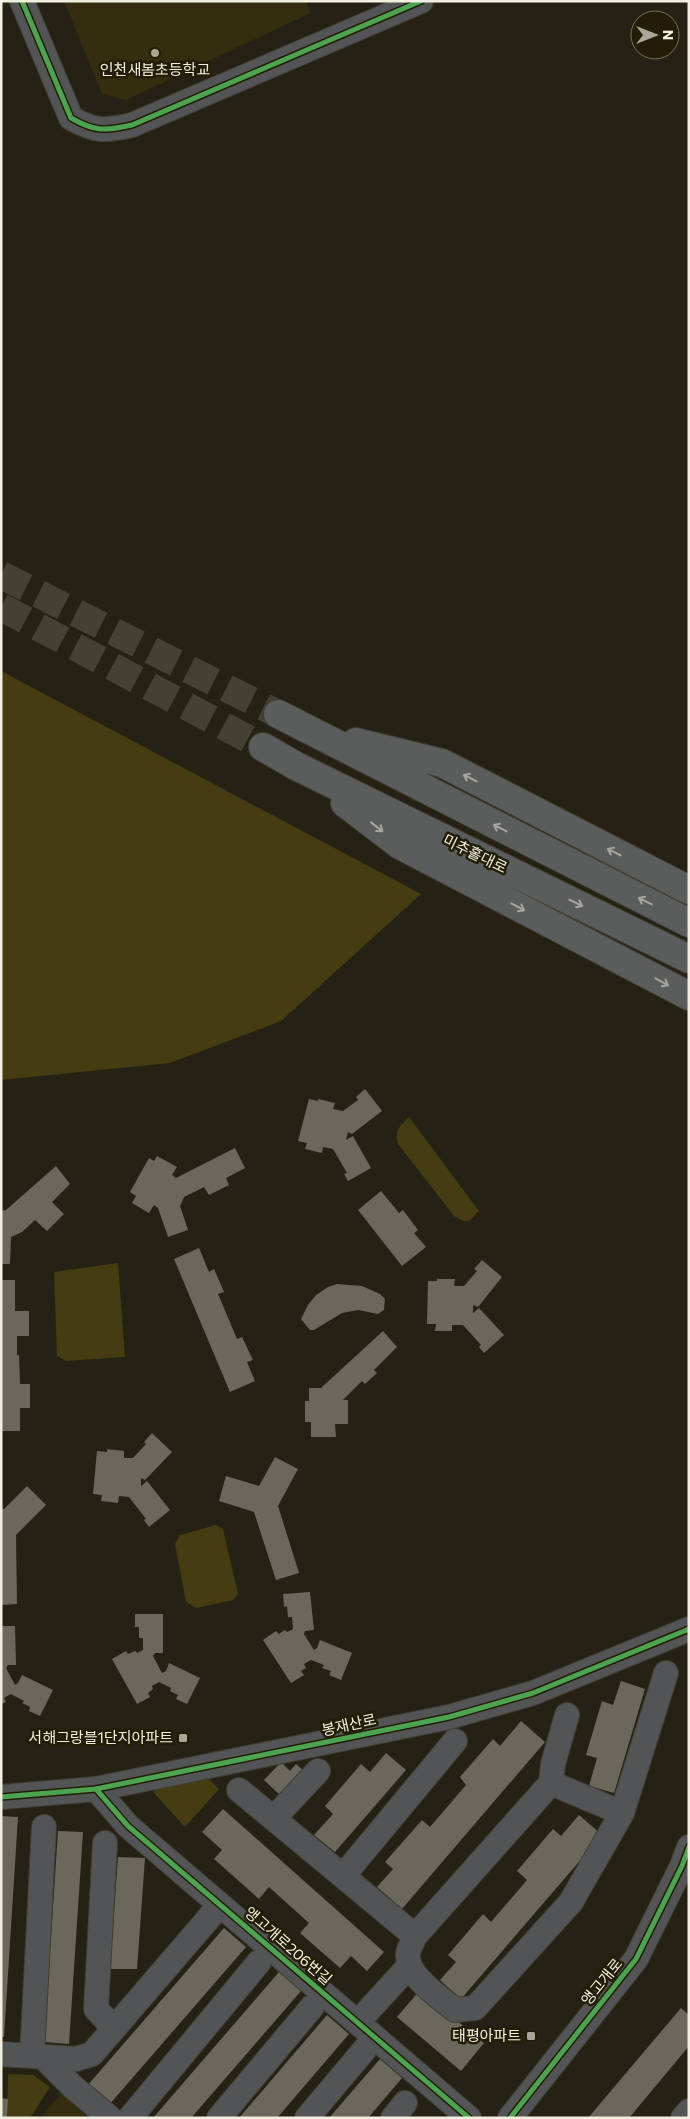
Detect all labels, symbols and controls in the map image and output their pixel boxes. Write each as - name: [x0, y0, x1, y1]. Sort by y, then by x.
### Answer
- north arrow: [630, 10, 680, 60]
- text: N: [660, 30, 677, 40]
- marker: 인천새봄초등학교: [149, 47, 161, 59]
- place label: 인천새봄초등학교: [100, 60, 210, 78]
- one-way arrow: [463, 773, 478, 782]
- one-way arrow: [370, 822, 383, 833]
- one-way arrow: [493, 823, 508, 832]
- street label: 미추홀대로: [440, 830, 510, 876]
- one-way arrow: [607, 847, 622, 857]
- one-way arrow: [638, 896, 653, 905]
- one-way arrow: [568, 899, 583, 908]
- one-way arrow: [510, 903, 525, 912]
- one-way arrow: [654, 978, 669, 987]
- street label: 봉재산로: [320, 1709, 378, 1739]
- place label: 서해그랑블1단지아파트: [29, 1728, 173, 1746]
- marker: 서해그랑블1단지아파트: [177, 1732, 189, 1744]
- street label: 앵고개로206번길: [241, 1902, 336, 1988]
- street label: 앵고개로: [577, 1954, 626, 2008]
- place label: 태평아파트: [452, 2026, 521, 2044]
- marker: 태평아파트: [525, 2030, 537, 2042]

